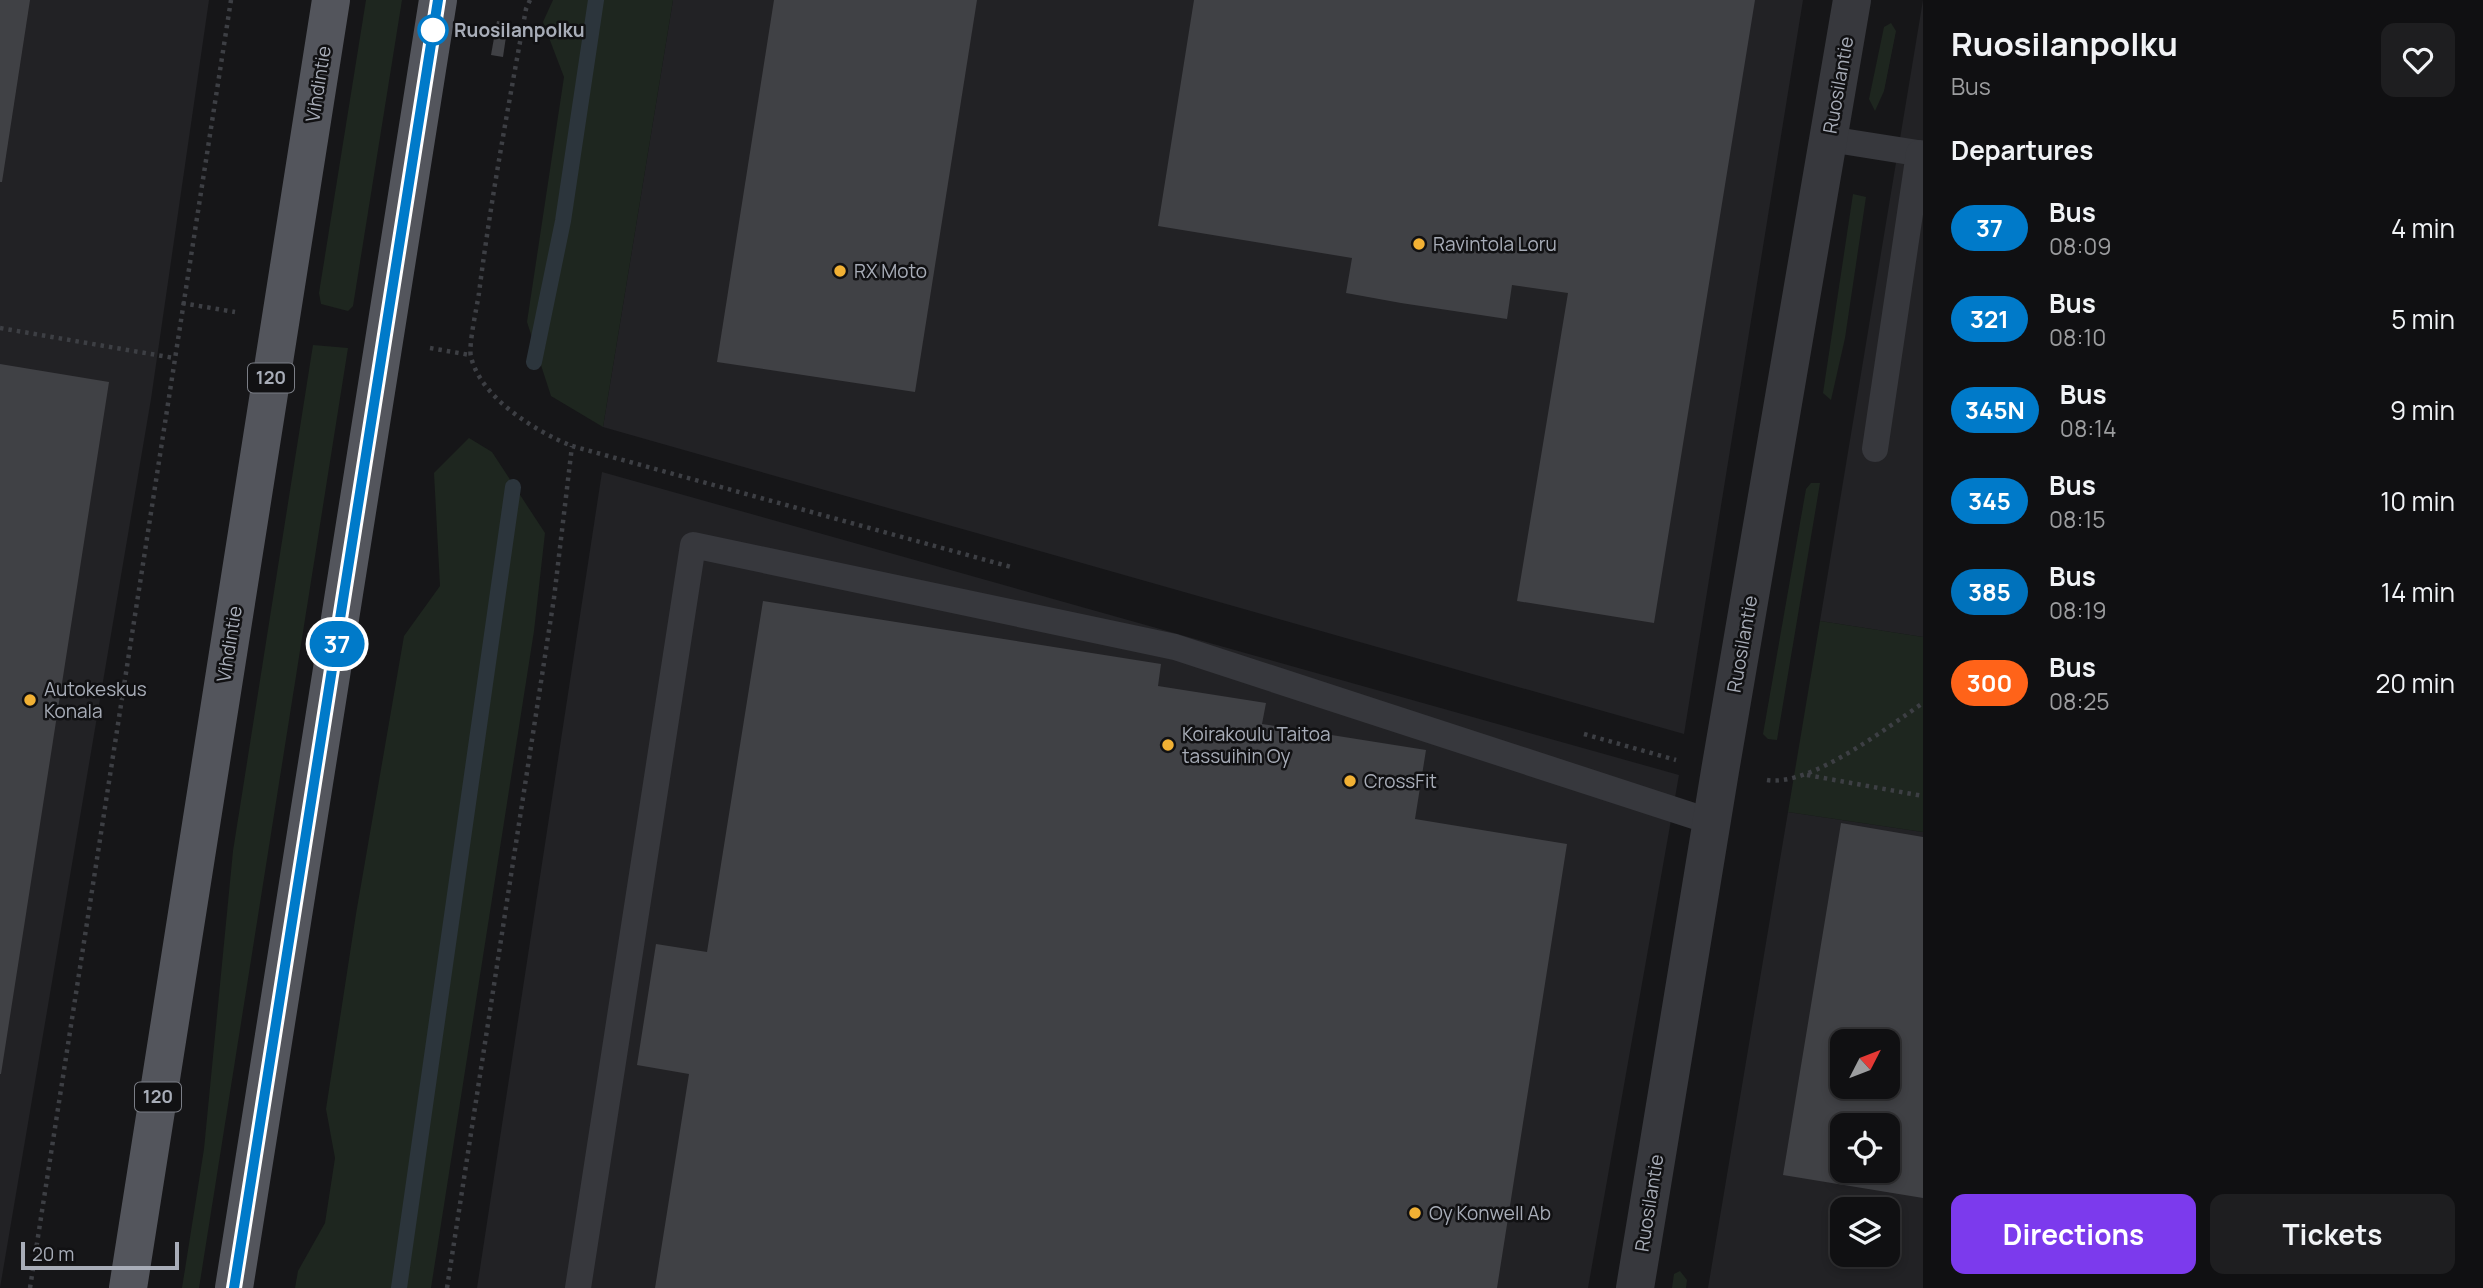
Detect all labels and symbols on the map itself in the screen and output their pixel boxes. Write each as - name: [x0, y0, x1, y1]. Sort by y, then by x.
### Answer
- marker: Ruosilanpolku: [418, 15, 448, 45]
- place label: Ruosilanpolku: [454, 17, 585, 43]
- street label: Ruosilantie: [1817, 34, 1859, 136]
- street label: Vihdintie: [299, 44, 337, 124]
- place label: Ravintola Loru: [1433, 231, 1557, 257]
- marker: Ravintola Loru: [1411, 236, 1427, 252]
- place label: RX Moto: [854, 258, 927, 284]
- marker: RX Moto: [832, 263, 848, 279]
- road number: 120: [248, 364, 294, 392]
- street label: Ruosilantie: [1721, 593, 1763, 695]
- street label: Vihdintie: [210, 604, 248, 684]
- line badge: 37: [306, 621, 368, 667]
- place label: Autokeskus Konala: [44, 676, 147, 724]
- marker: Autokeskus Konala: [22, 692, 38, 708]
- place label: Koirakoulu Taitoa tassuihin Oy: [1182, 721, 1331, 769]
- marker: Koirakoulu Taitoa tassuihin Oy: [1160, 737, 1176, 753]
- place label: CrossFit: [1364, 768, 1437, 794]
- marker: CrossFit: [1342, 773, 1358, 789]
- north arrow: [1830, 1029, 1900, 1099]
- road number: 120: [135, 1082, 181, 1112]
- street label: Ruosilantie: [1628, 1152, 1670, 1254]
- place label: Oy Konwell Ab: [1429, 1200, 1551, 1226]
- marker: Oy Konwell Ab: [1407, 1205, 1423, 1221]
- scale bar: [21, 1239, 178, 1271]

